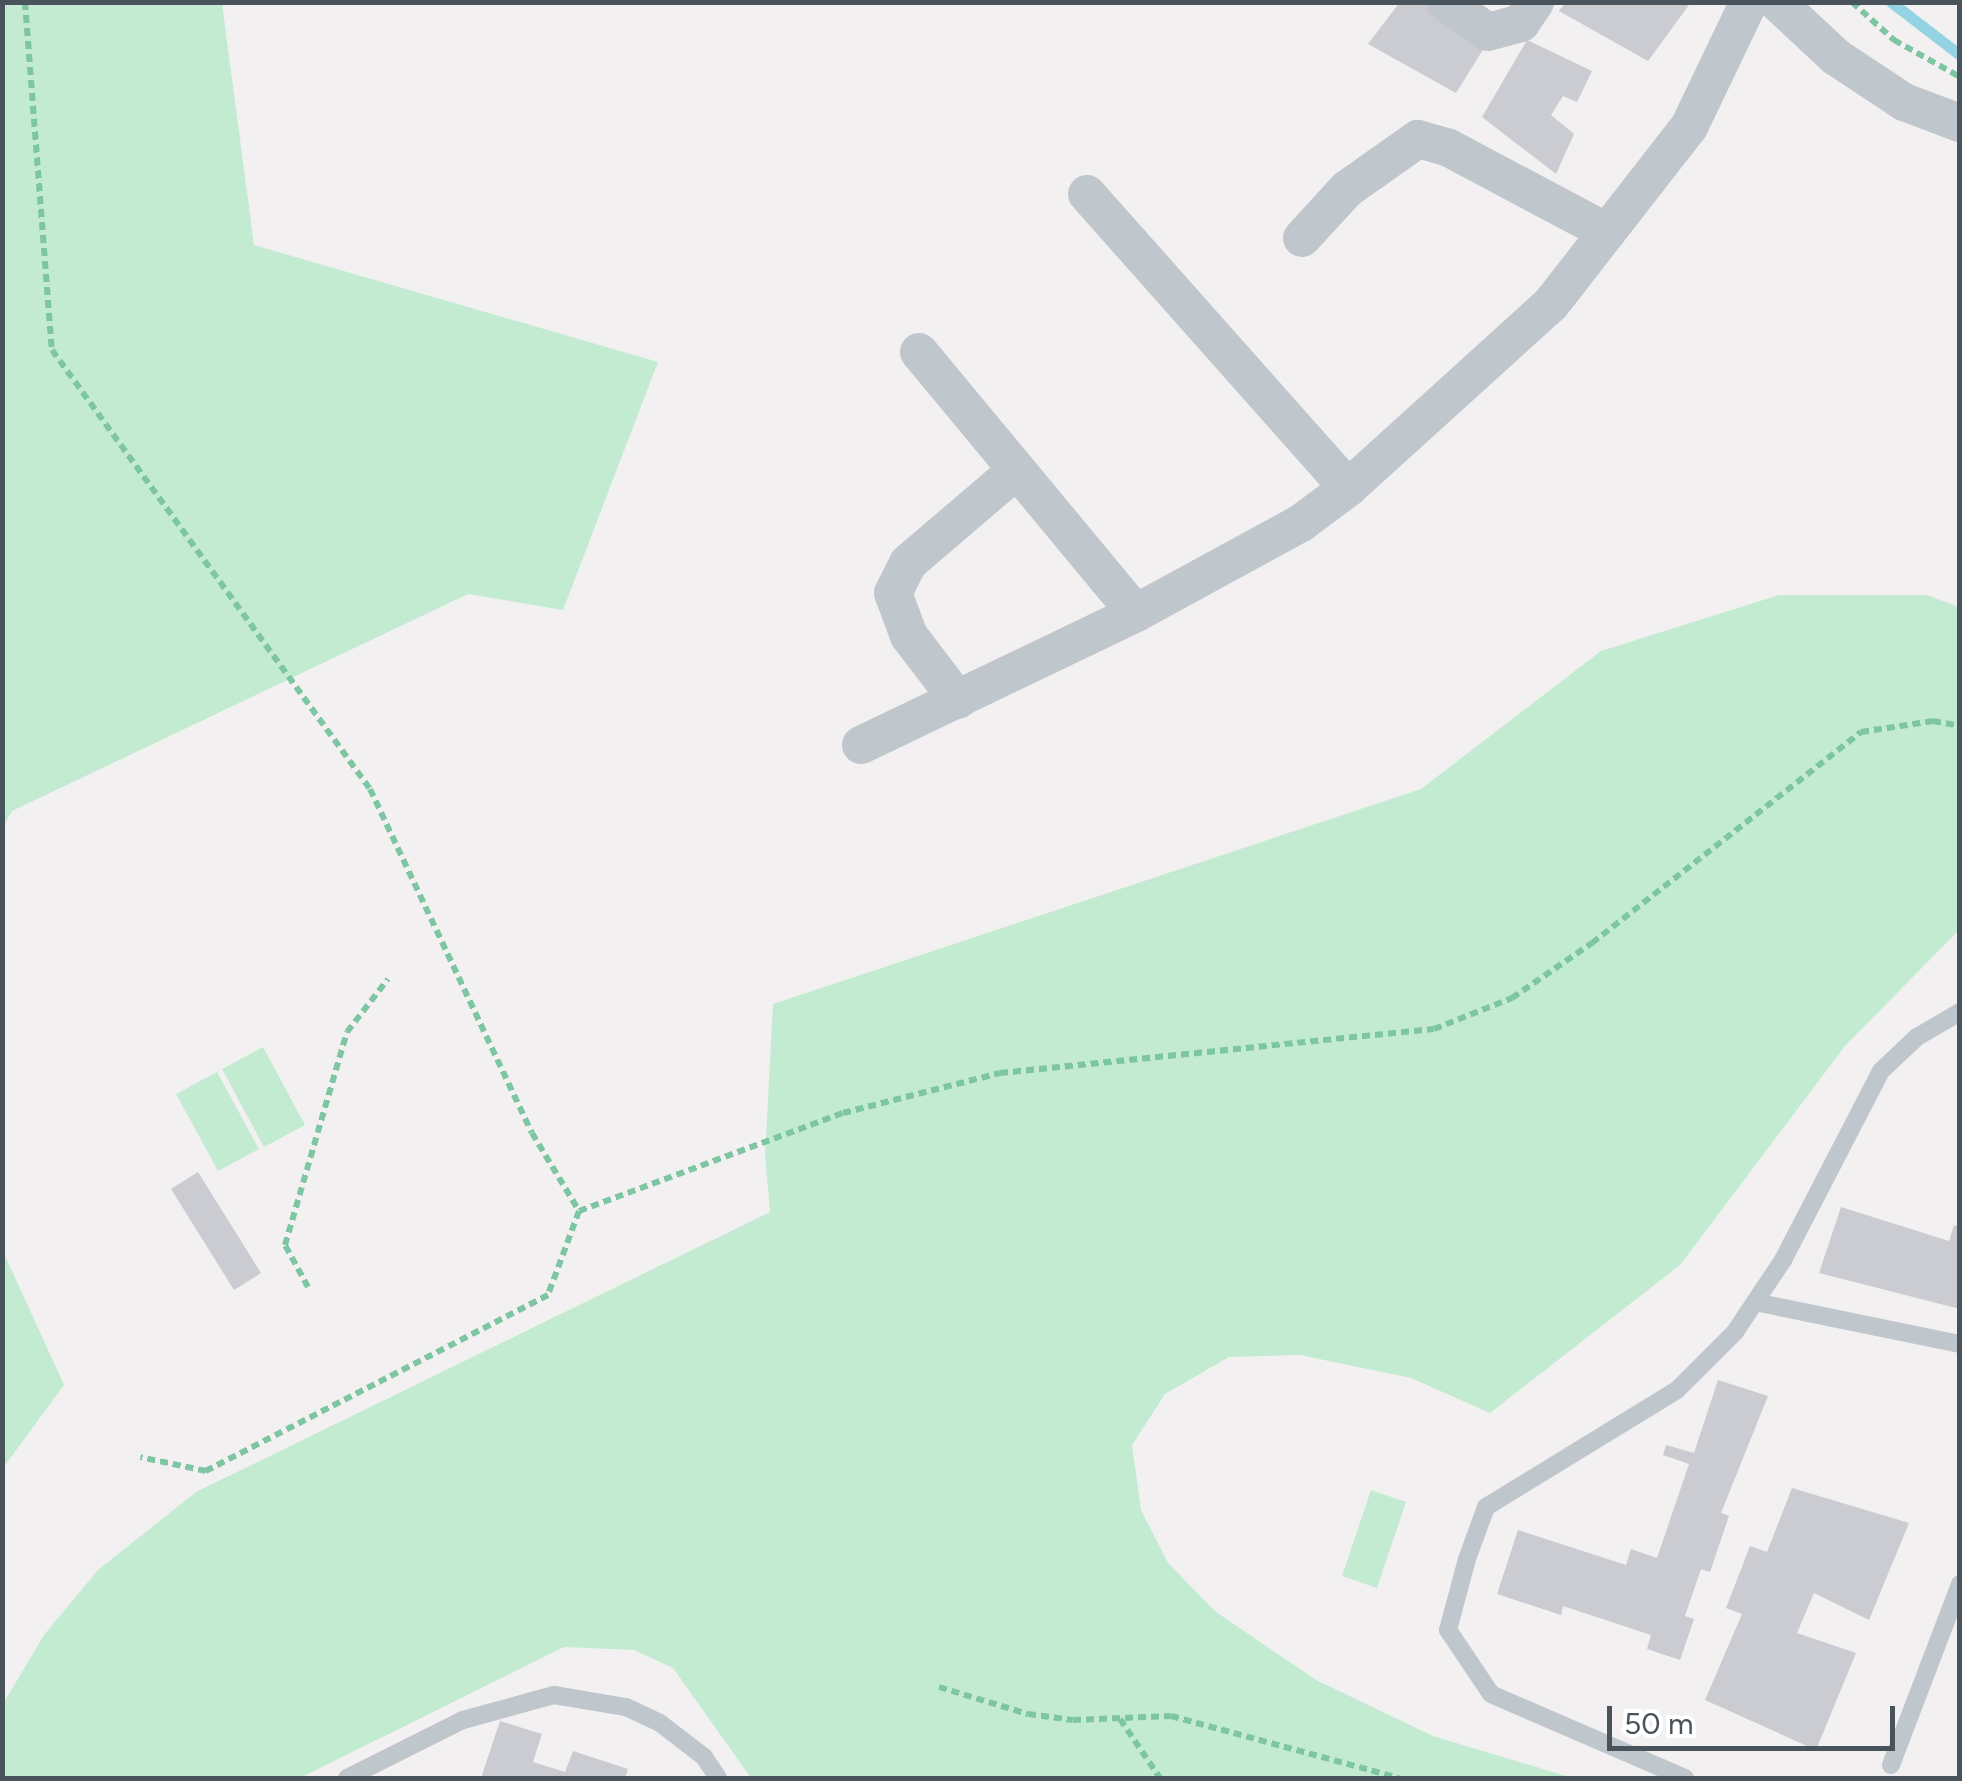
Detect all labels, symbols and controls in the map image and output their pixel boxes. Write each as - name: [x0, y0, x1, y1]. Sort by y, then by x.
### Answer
- scale bar: [1612, 1686, 1900, 1748]
- text: 50 m: [1624, 1705, 1693, 1742]

